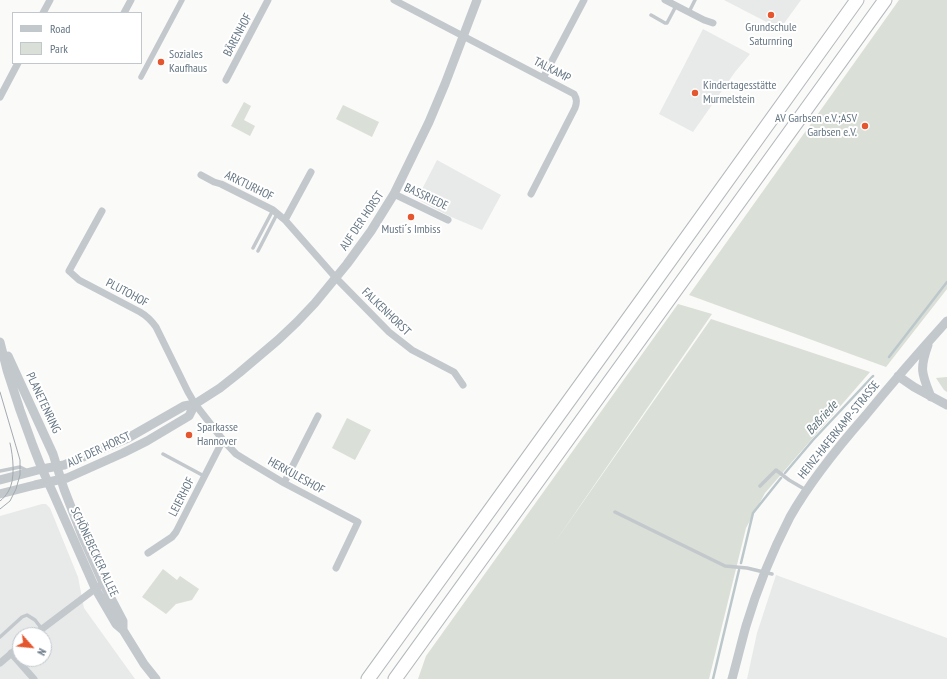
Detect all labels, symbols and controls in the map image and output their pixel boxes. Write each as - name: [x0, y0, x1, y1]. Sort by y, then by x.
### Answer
- marker: Grundschule Saturnring: [766, 10, 776, 20]
- street label: BÄRENHOF: [221, 11, 255, 59]
- legend: [12, 12, 142, 64]
- text: Road: [50, 21, 70, 36]
- place label: Grundschule Saturnring: [745, 21, 797, 49]
- text: Park: [50, 41, 68, 56]
- place label: Soziales Kaufhaus: [169, 48, 207, 76]
- street label: TALKAMP: [531, 54, 573, 86]
- marker: Soziales Kaufhaus: [156, 57, 166, 67]
- place label: Kindertagesstätte Murmelstein: [703, 79, 776, 107]
- marker: Kindertagesstätte Murmelstein: [690, 88, 700, 98]
- place label: AV Garbsen e.V.;ASV Garbsen e.V.: [775, 112, 857, 140]
- marker: AV Garbsen e.V.;ASV Garbsen e.V.: [860, 121, 870, 131]
- street label: ARKTURHOF: [222, 168, 276, 204]
- street label: BASSRIEDE: [402, 181, 450, 213]
- street label: AUF DER HORST: [337, 189, 387, 253]
- marker: Musti´s Imbiss: [406, 212, 416, 222]
- place label: Musti´s Imbiss: [382, 223, 440, 237]
- street label: PLUTOHOF: [103, 276, 151, 310]
- street label: FALKENHORST: [359, 285, 413, 339]
- street label: PLANETENRING: [23, 370, 63, 436]
- street label: HEINZ-HAFERKAMP-STRASSE: [795, 378, 883, 482]
- water label: Baßriede: [803, 398, 841, 438]
- place label: Sparkasse Hannover: [197, 421, 238, 449]
- street label: AUF DER HORST: [65, 429, 133, 471]
- marker: Sparkasse Hannover: [184, 430, 194, 440]
- street label: HERKULESHOF: [265, 454, 327, 498]
- street label: LEIERHOF: [166, 475, 198, 519]
- street label: SCHÖNEBECKER ALLEE: [67, 505, 121, 599]
- north arrow: [12, 627, 52, 667]
- text: N: [34, 646, 49, 658]

